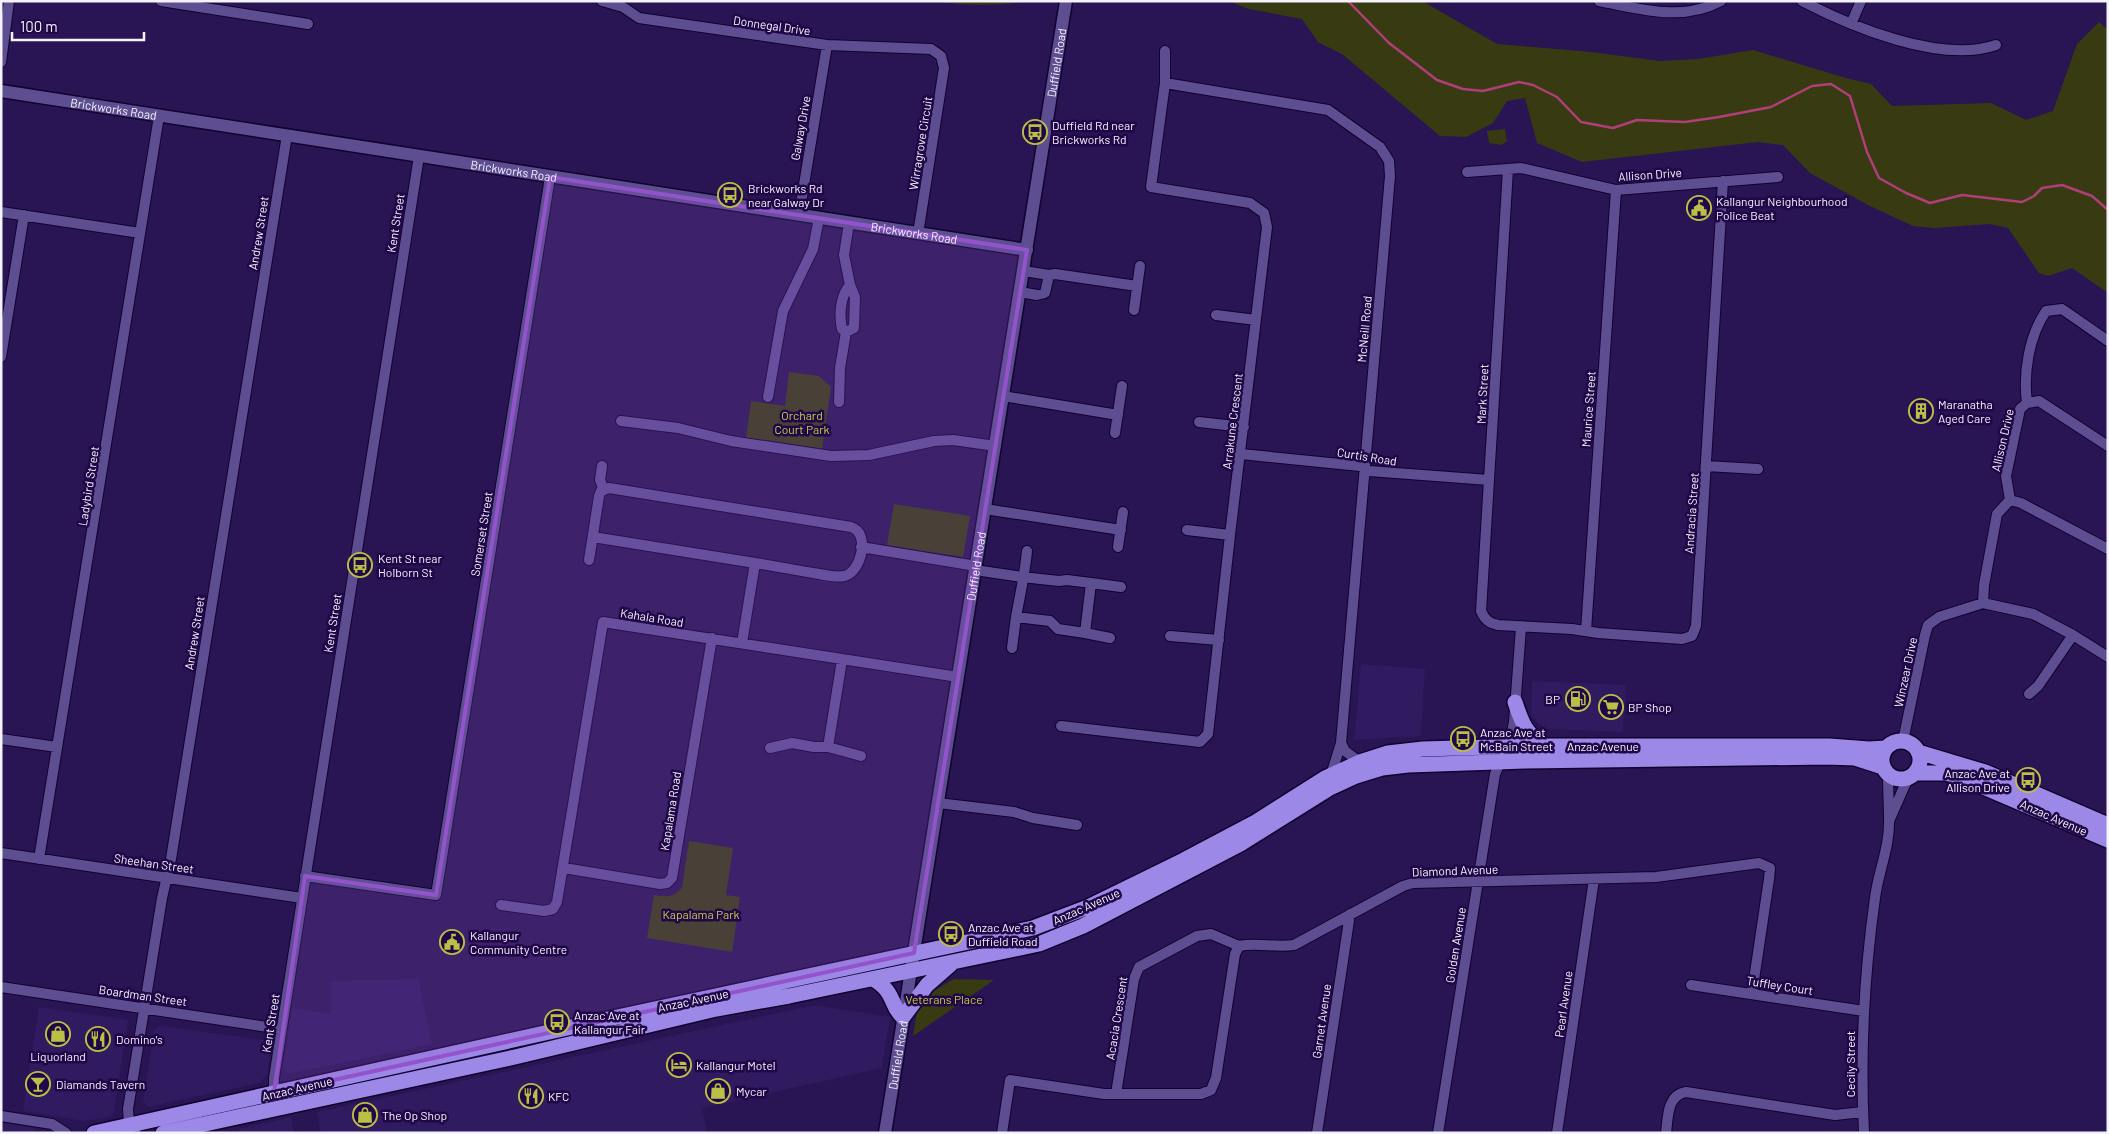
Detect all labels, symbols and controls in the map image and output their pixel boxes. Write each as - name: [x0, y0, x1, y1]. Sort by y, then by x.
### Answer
- scale bar: [12, 10, 145, 42]
- street label: Donnegal Drive: [733, 13, 811, 37]
- text: 100 m: [20, 17, 58, 35]
- street label: Duffield Road: [1044, 27, 1069, 98]
- street label: Brickworks Road: [69, 95, 158, 122]
- street label: Galway Drive: [787, 95, 813, 161]
- street label: Wirragrove Circuit: [906, 95, 934, 191]
- place label: Duffield Rd near Brickworks Rd: [1052, 118, 1135, 146]
- bus stop icon: Duffield Rd near Brickworks Rd: [1022, 119, 1048, 145]
- street label: Brickworks Road: [470, 157, 558, 184]
- street label: Allison Drive: [1618, 165, 1682, 183]
- place label: Brickworks Rd near Galway Dr: [748, 181, 825, 209]
- bus stop icon: Brickworks Rd near Galway Dr: [717, 182, 743, 208]
- street label: Kent Street: [383, 192, 407, 254]
- place label: Kallangur Neighbourhood Police Beat: [1716, 194, 1847, 222]
- street label: Andrew Street: [245, 195, 271, 271]
- public building icon: Kallangur Neighbourhood Police Beat: [1686, 195, 1712, 221]
- street label: Brickworks Road: [870, 219, 958, 246]
- street label: McNeill Road: [1354, 295, 1374, 363]
- street label: Mark Street: [1473, 364, 1491, 424]
- street label: Maurice Street: [1578, 370, 1598, 448]
- street label: Arrakune Crescent: [1219, 372, 1245, 470]
- place label: Maranatha Aged Care: [1938, 397, 1993, 425]
- building icon: Maranatha Aged Care: [1908, 398, 1934, 424]
- street label: Allison Drive: [1988, 407, 2016, 473]
- park label: Orchard Court Park: [774, 408, 830, 436]
- street label: Curtis Road: [1336, 444, 1398, 468]
- street label: Ladybird Street: [75, 445, 101, 527]
- street label: Andracia Street: [1681, 472, 1701, 554]
- street label: Somerset Street: [467, 491, 495, 577]
- street label: Duffield Road: [963, 531, 988, 602]
- place label: Kent St near Holborn St: [378, 551, 442, 579]
- bus stop icon: Kent St near Holborn St: [347, 552, 373, 578]
- street label: Kent Street: [320, 592, 344, 654]
- street label: Andrew Street: [181, 595, 207, 671]
- street label: Kahala Road: [619, 605, 685, 629]
- street label: Winzear Drive: [1891, 636, 1919, 708]
- fuel station icon: BP: [1565, 686, 1591, 712]
- place label: BP: [1545, 692, 1560, 706]
- supermarket icon: BP Shop: [1598, 694, 1624, 720]
- place label: BP Shop: [1628, 700, 1672, 714]
- place label: Anzac Ave at McBain Street: [1480, 725, 1553, 753]
- bus stop icon: Anzac Ave at McBain Street: [1450, 726, 1476, 752]
- street label: Anzac Avenue: [1567, 739, 1639, 753]
- place label: Anzac Ave at Allison Drive: [1944, 766, 2010, 794]
- bus stop icon: Anzac Ave at Allison Drive: [2015, 767, 2041, 793]
- street label: Kapalama Road: [657, 770, 683, 852]
- street label: Anzac Avenue: [2018, 796, 2090, 838]
- street label: Sheehan Street: [113, 850, 195, 876]
- street label: Diamond Avenue: [1412, 861, 1498, 879]
- street label: Anzac Avenue: [1050, 885, 1122, 927]
- street label: Golden Avenue: [1442, 906, 1468, 984]
- park label: Kapalama Park: [662, 907, 740, 921]
- place label: Anzac Ave at Duffield Road: [968, 920, 1038, 948]
- bus stop icon: Anzac Ave at Duffield Road: [938, 921, 964, 947]
- place label: Kallangur Community Centre: [470, 928, 567, 956]
- public building icon: Kallangur Community Centre: [439, 929, 465, 955]
- street label: Pearl Avenue: [1551, 970, 1575, 1038]
- street label: Tuffley Court: [1746, 973, 1814, 997]
- street label: Acacia Crescent: [1102, 975, 1130, 1061]
- street label: Boardman Street: [98, 982, 188, 1008]
- street label: Garnet Avenue: [1309, 983, 1333, 1059]
- street label: Anzac Avenue: [656, 986, 730, 1014]
- street label: Kent Street: [258, 992, 282, 1054]
- park label: Veterans Place: [905, 992, 983, 1006]
- place label: Anzac Ave at Kallangur Fair: [574, 1008, 646, 1036]
- bus stop icon: Anzac Ave at Kallangur Fair: [544, 1009, 570, 1035]
- street label: Duffield Road: [885, 1019, 910, 1090]
- shop icon: Liquorland: [45, 1021, 71, 1047]
- restaurant icon: Domino's: [85, 1026, 111, 1052]
- street label: Cecily Street: [1843, 1031, 1857, 1097]
- place label: Domino's: [116, 1032, 163, 1046]
- place label: Liquorland: [30, 1049, 86, 1063]
- hotel icon: Kallangur Motel: [666, 1052, 692, 1078]
- place label: Kallangur Motel: [696, 1058, 776, 1072]
- bar icon: Diamands Tavern: [25, 1071, 51, 1097]
- street label: Anzac Avenue: [260, 1073, 334, 1103]
- place label: Diamands Tavern: [56, 1077, 145, 1091]
- shop icon: Mycar: [705, 1078, 731, 1104]
- restaurant icon: KFC: [518, 1083, 544, 1109]
- place label: Mycar: [736, 1084, 767, 1098]
- place label: KFC: [548, 1089, 569, 1103]
- shop icon: The Op Shop: [352, 1102, 378, 1128]
- place label: The Op Shop: [382, 1108, 447, 1122]

